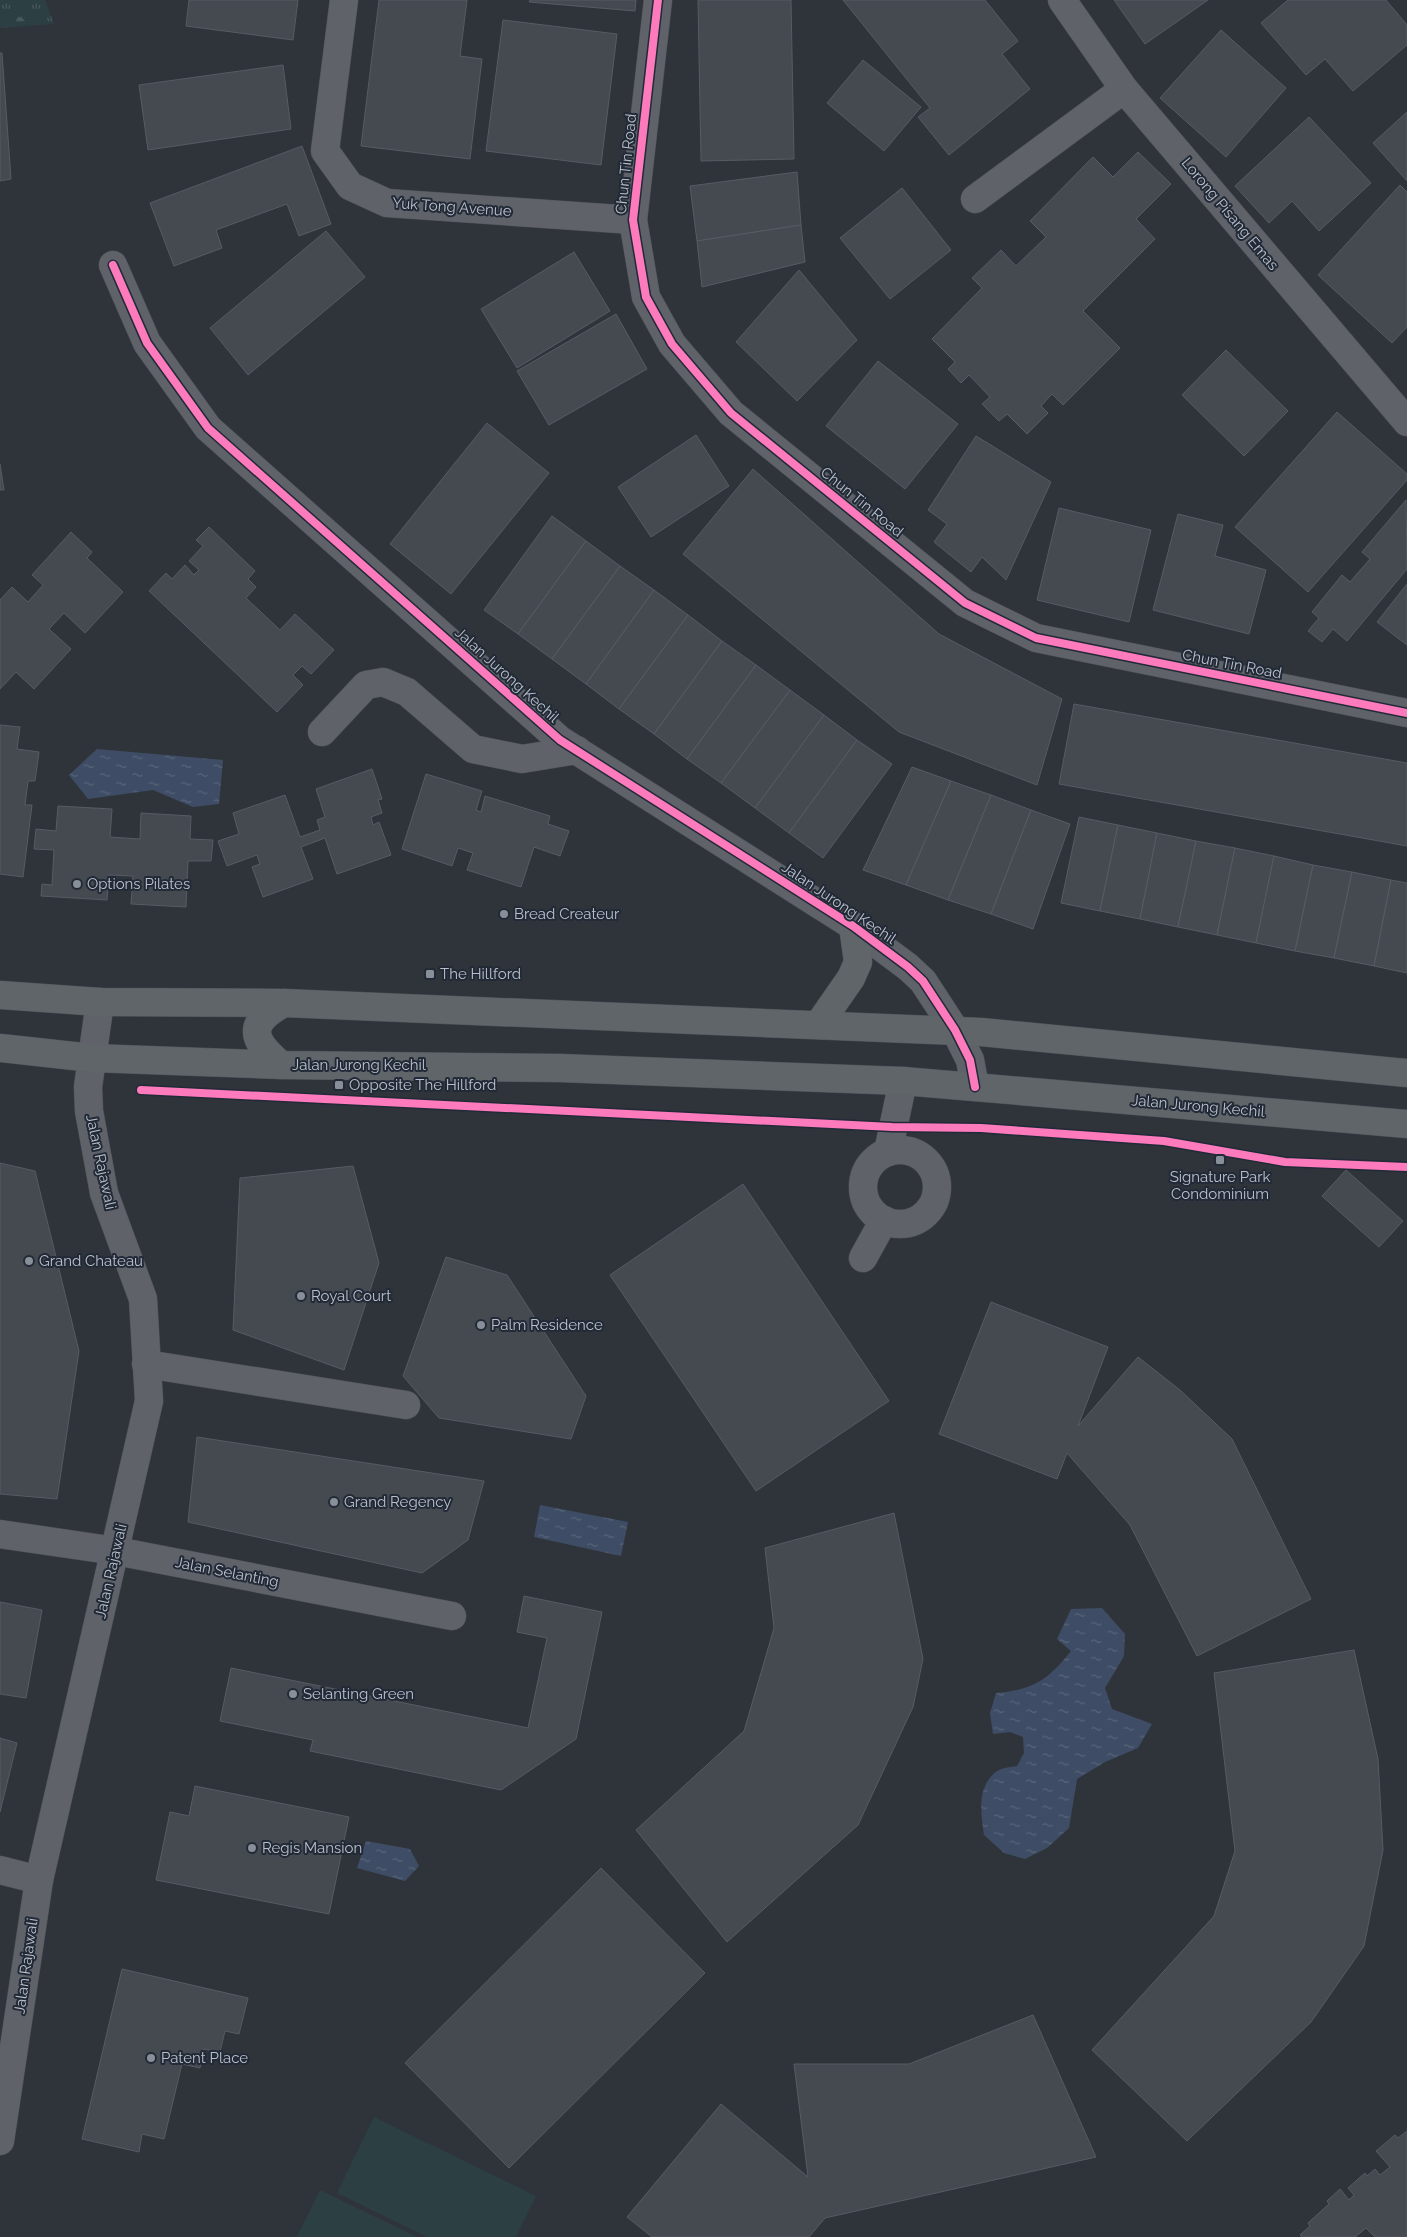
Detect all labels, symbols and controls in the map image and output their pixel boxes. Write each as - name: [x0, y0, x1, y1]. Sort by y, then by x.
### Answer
- street label: Chun Tin Road: [612, 113, 640, 215]
- street label: Lorong Pisang Emas: [1178, 154, 1282, 274]
- street label: Yuk Tong Avenue: [392, 194, 512, 220]
- street label: Chun Tin Road: [817, 463, 907, 541]
- street label: Jalan Jurong Kechil: [451, 624, 563, 727]
- street label: Chun Tin Road: [1181, 646, 1283, 682]
- street label: Jalan Jurong Kechil: [778, 858, 900, 948]
- place label: Options Pilates: [87, 875, 190, 893]
- marker: Options Pilates: [71, 878, 83, 890]
- place label: Bread Createur: [514, 905, 620, 923]
- marker: Bread Createur: [498, 908, 510, 920]
- place label: The Hillford: [440, 965, 521, 983]
- marker: The Hillford: [424, 968, 436, 980]
- street label: Jalan Jurong Kechil: [292, 1056, 427, 1074]
- place label: Opposite The Hillford: [349, 1076, 496, 1094]
- marker: Opposite The Hillford: [333, 1079, 345, 1091]
- street label: Jalan Jurong Kechil: [1131, 1091, 1266, 1121]
- street label: Jalan Rajawali: [82, 1113, 120, 1211]
- marker: Signature Park Condominium: [1214, 1154, 1226, 1166]
- place label: Signature Park Condominium: [1170, 1168, 1270, 1203]
- place label: Grand Chateau: [39, 1252, 143, 1270]
- marker: Grand Chateau: [23, 1255, 35, 1267]
- place label: Royal Court: [311, 1287, 391, 1305]
- marker: Royal Court: [295, 1290, 307, 1302]
- place label: Palm Residence: [491, 1316, 603, 1334]
- marker: Palm Residence: [475, 1319, 487, 1331]
- place label: Grand Regency: [344, 1493, 451, 1511]
- marker: Grand Regency: [328, 1496, 340, 1508]
- street label: Jalan Rajawali: [91, 1522, 131, 1620]
- street label: Jalan Selanting: [174, 1553, 280, 1591]
- place label: Selanting Green: [303, 1685, 414, 1703]
- marker: Selanting Green: [287, 1688, 299, 1700]
- place label: Regis Mansion: [262, 1839, 362, 1857]
- marker: Regis Mansion: [246, 1842, 258, 1854]
- street label: Jalan Rajawali: [10, 1917, 42, 2015]
- place label: Patent Place: [161, 2049, 248, 2067]
- marker: Patent Place: [145, 2052, 157, 2064]

